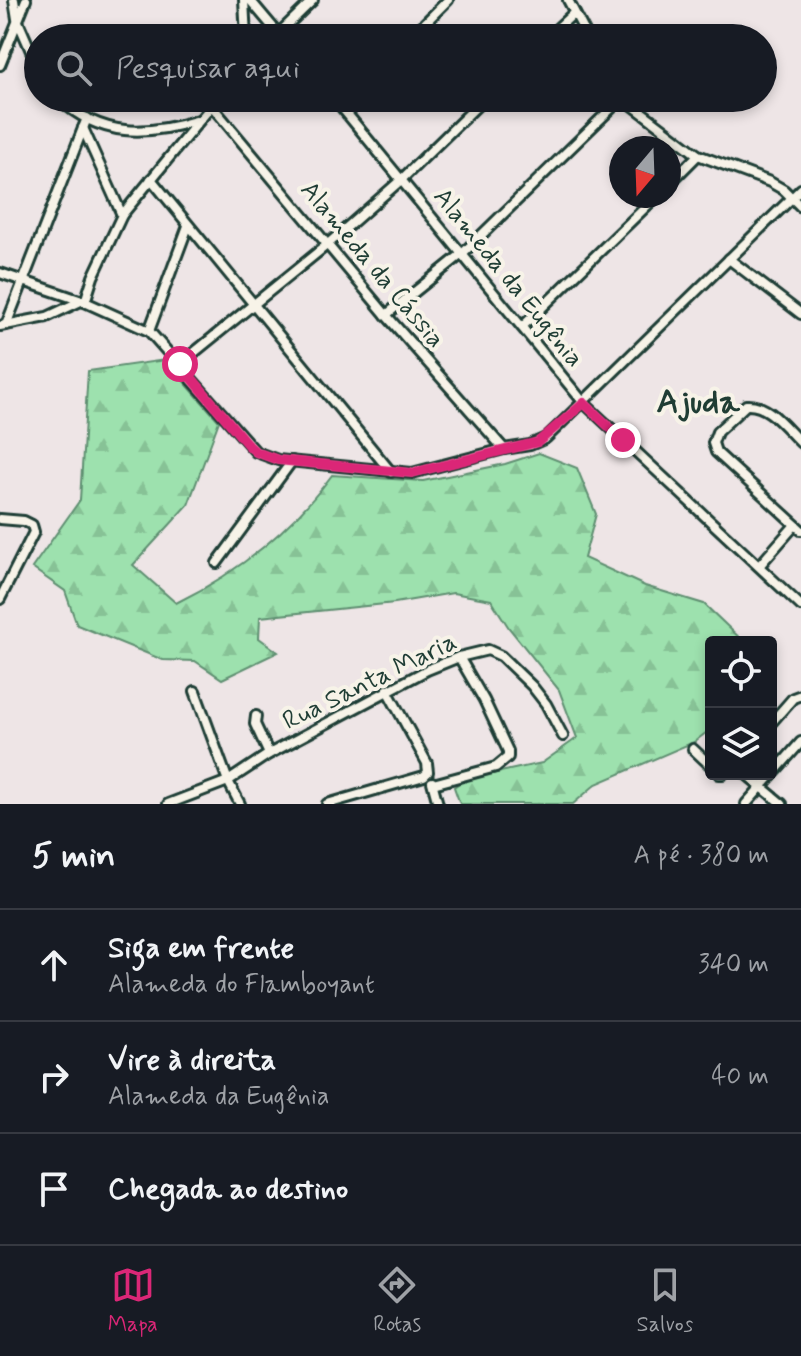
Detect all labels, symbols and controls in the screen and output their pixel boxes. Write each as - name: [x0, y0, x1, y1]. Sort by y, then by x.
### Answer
- search box: [24, 24, 777, 112]
- icon: search: [52, 46, 96, 90]
- text: Pesquisar aqui: [116, 49, 300, 88]
- north arrow: [609, 136, 681, 208]
- street label: Alameda da Cássia: [292, 174, 452, 356]
- street label: Alameda da Eugênia: [425, 181, 591, 375]
- route start: [162, 346, 198, 382]
- district label: Ajuda: [656, 380, 741, 425]
- route end: [605, 422, 641, 458]
- street label: Rua Santa Maria: [277, 625, 463, 739]
- map controls: [705, 636, 777, 780]
- button: locate: [705, 636, 777, 708]
- button: layers: [705, 708, 777, 780]
- text: 5 min: [32, 834, 115, 879]
- text: A pé · 380 m: [634, 839, 769, 873]
- text: Siga em frente: [108, 929, 294, 968]
- icon: ahead: [32, 943, 76, 987]
- text: 340 m: [698, 948, 769, 982]
- text: Alameda do Flamboyant: [108, 968, 375, 1002]
- text: Vire à direita: [108, 1041, 276, 1080]
- icon: right: [32, 1055, 76, 1099]
- text: 40 m: [711, 1060, 769, 1094]
- text: Alameda da Eugênia: [108, 1080, 330, 1114]
- icon: arrive: [32, 1167, 76, 1211]
- text: Chegada ao destino: [108, 1170, 348, 1209]
- tab: Mapa: [108, 1263, 158, 1339]
- tab: Rotas: [373, 1263, 421, 1339]
- tab: Salvos: [637, 1263, 693, 1339]

